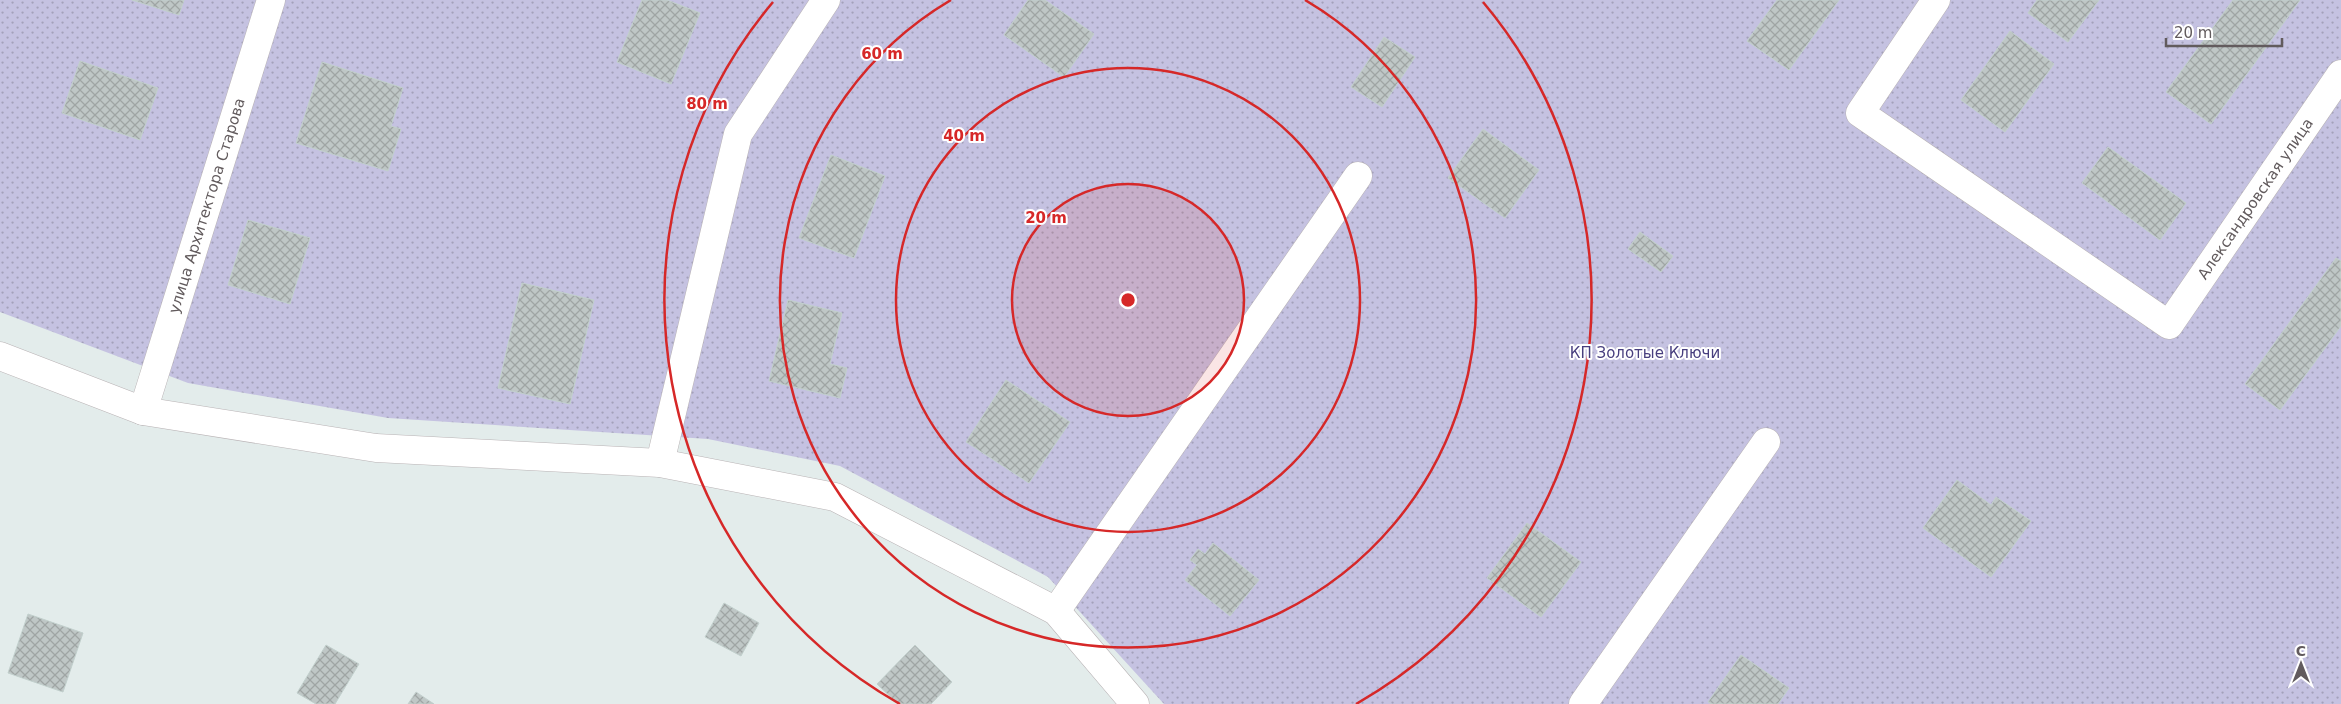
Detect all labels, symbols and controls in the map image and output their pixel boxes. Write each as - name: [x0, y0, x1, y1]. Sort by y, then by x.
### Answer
- scale bar: [2166, 15, 2282, 47]
- text: 20 m: [2174, 24, 2212, 42]
- text: 60 m: [861, 45, 903, 63]
- text: 80 m: [686, 95, 728, 113]
- street label: улица Архитектора Старова: [165, 96, 249, 316]
- street label: Александровская улица: [2194, 115, 2317, 283]
- text: 40 m: [943, 127, 985, 145]
- text: 20 m: [1025, 209, 1067, 227]
- centre of rings: [1119, 291, 1137, 309]
- park label: КП Золотые Ключи: [1570, 344, 1720, 362]
- north arrow: [2276, 639, 2326, 689]
- text: С: [2296, 643, 2306, 659]

